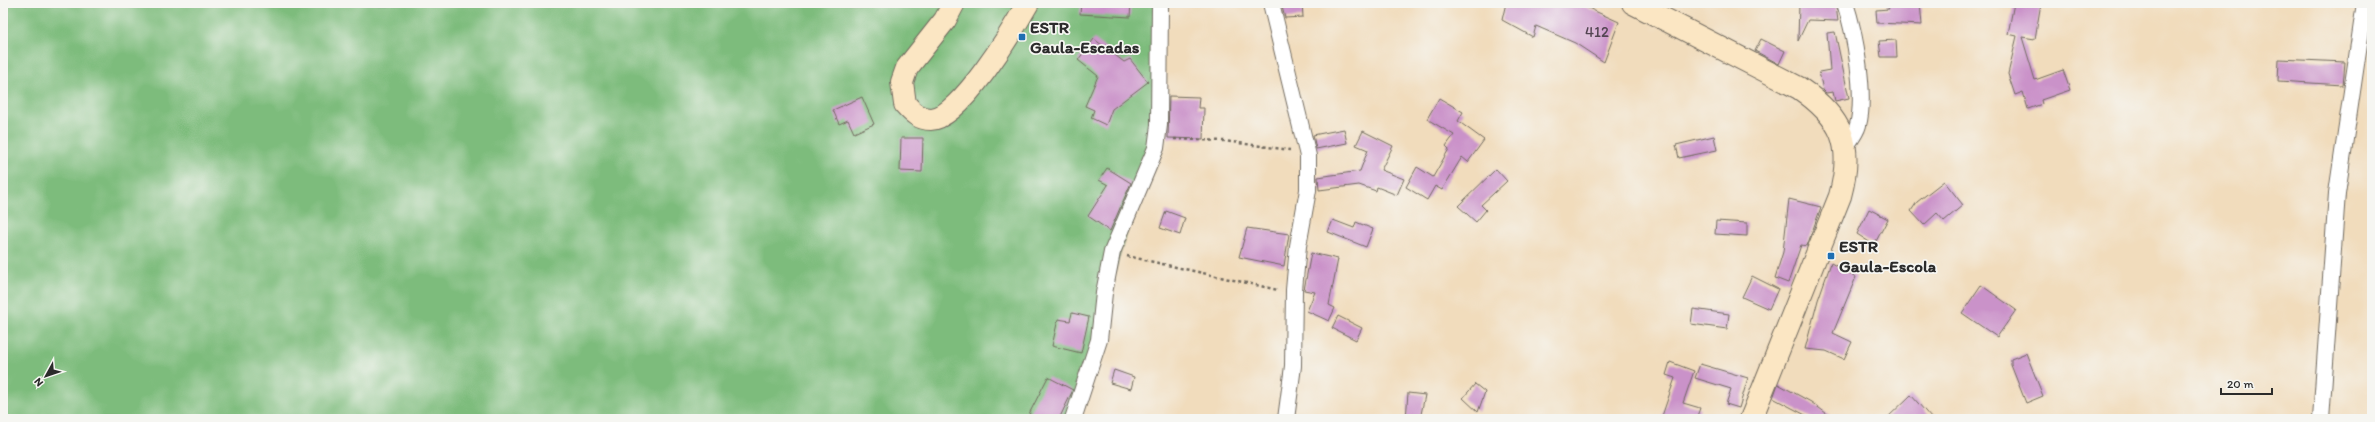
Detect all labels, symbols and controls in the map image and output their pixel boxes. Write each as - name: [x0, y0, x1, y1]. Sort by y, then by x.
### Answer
- place label: ESTR Gaula-Escadas: [1030, 17, 1140, 57]
- house number: 412: [1585, 23, 1609, 41]
- marker: ESTR Gaula-Escadas: [1017, 32, 1027, 42]
- place label: ESTR Gaula-Escola: [1839, 236, 1937, 276]
- marker: ESTR Gaula-Escola: [1826, 251, 1836, 261]
- north arrow: [26, 356, 66, 396]
- scale bar: [2221, 370, 2272, 396]
- text: N: [31, 375, 46, 389]
- text: 20 m: [2227, 377, 2254, 391]

